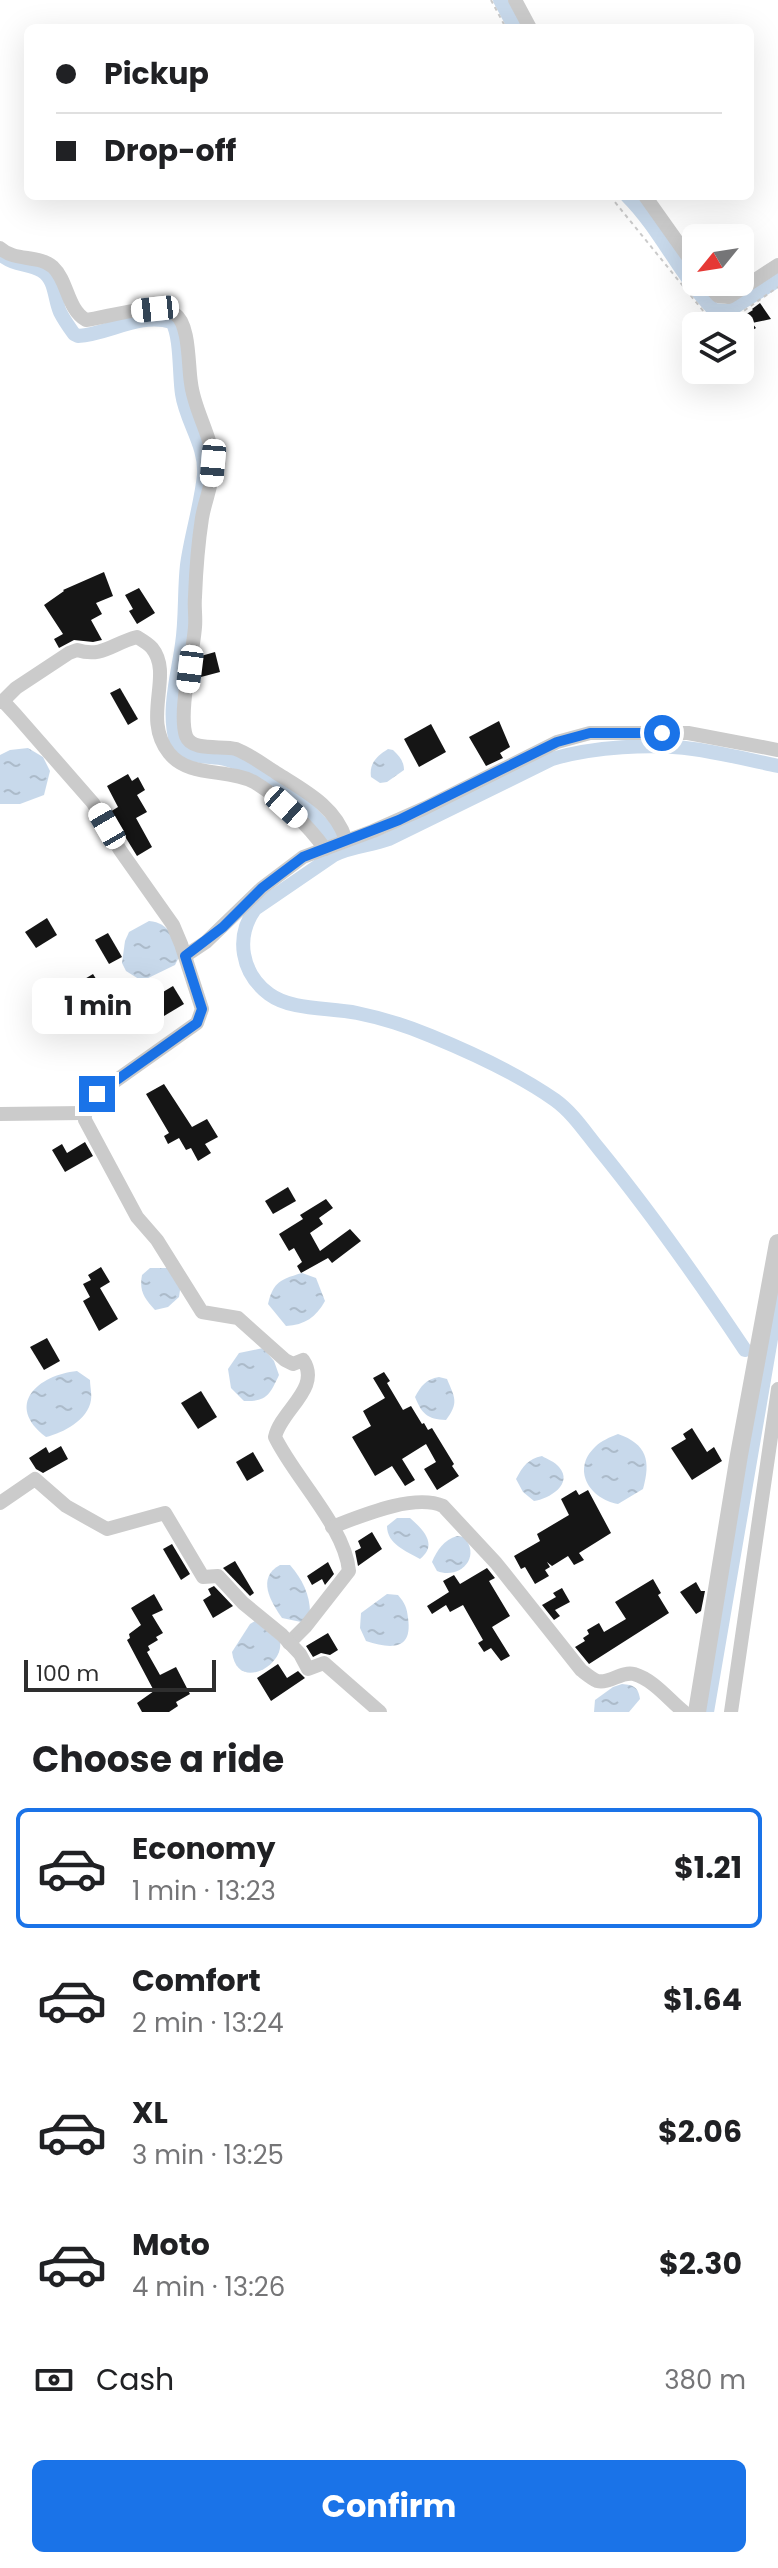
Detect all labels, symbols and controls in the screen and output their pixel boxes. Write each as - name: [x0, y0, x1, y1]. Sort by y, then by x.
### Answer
- text: Pickup: [104, 52, 209, 95]
- text: Drop-off: [104, 129, 236, 172]
- north arrow: [682, 224, 754, 296]
- map controls: [682, 224, 754, 384]
- car: [130, 295, 180, 323]
- button: layers: [682, 312, 754, 384]
- car: [199, 438, 227, 488]
- car: [175, 644, 205, 694]
- route start: [644, 715, 680, 751]
- car: [260, 782, 312, 832]
- car: [85, 799, 129, 853]
- callout: 1 min: [31, 978, 163, 1034]
- text: 1 min: [64, 988, 132, 1024]
- route end: [79, 1076, 115, 1112]
- scale bar: [24, 1656, 216, 1692]
- text: 100 m: [36, 1658, 99, 1689]
- text: Choose a ride: [32, 1734, 284, 1785]
- text: Economy: [132, 1827, 276, 1870]
- icon: car: [36, 1832, 108, 1904]
- text: $1.21: [674, 1846, 742, 1889]
- text: 1 min · 13:23: [132, 1873, 276, 1909]
- text: Comfort: [132, 1959, 261, 2002]
- icon: car: [36, 1964, 108, 2036]
- text: $1.64: [663, 1978, 742, 2021]
- text: 2 min · 13:24: [132, 2005, 284, 2041]
- text: XL: [132, 2091, 168, 2134]
- icon: car: [36, 2096, 108, 2168]
- text: $2.06: [658, 2110, 742, 2153]
- text: 3 min · 13:25: [132, 2137, 284, 2173]
- text: Moto: [132, 2223, 210, 2266]
- icon: car: [36, 2228, 108, 2300]
- text: $2.30: [659, 2242, 742, 2285]
- text: 4 min · 13:26: [132, 2269, 285, 2305]
- icon: cash: [32, 2358, 76, 2402]
- text: Cash: [96, 2358, 174, 2401]
- text: 380 m: [664, 2362, 746, 2398]
- button: Confirm: [32, 2460, 746, 2552]

